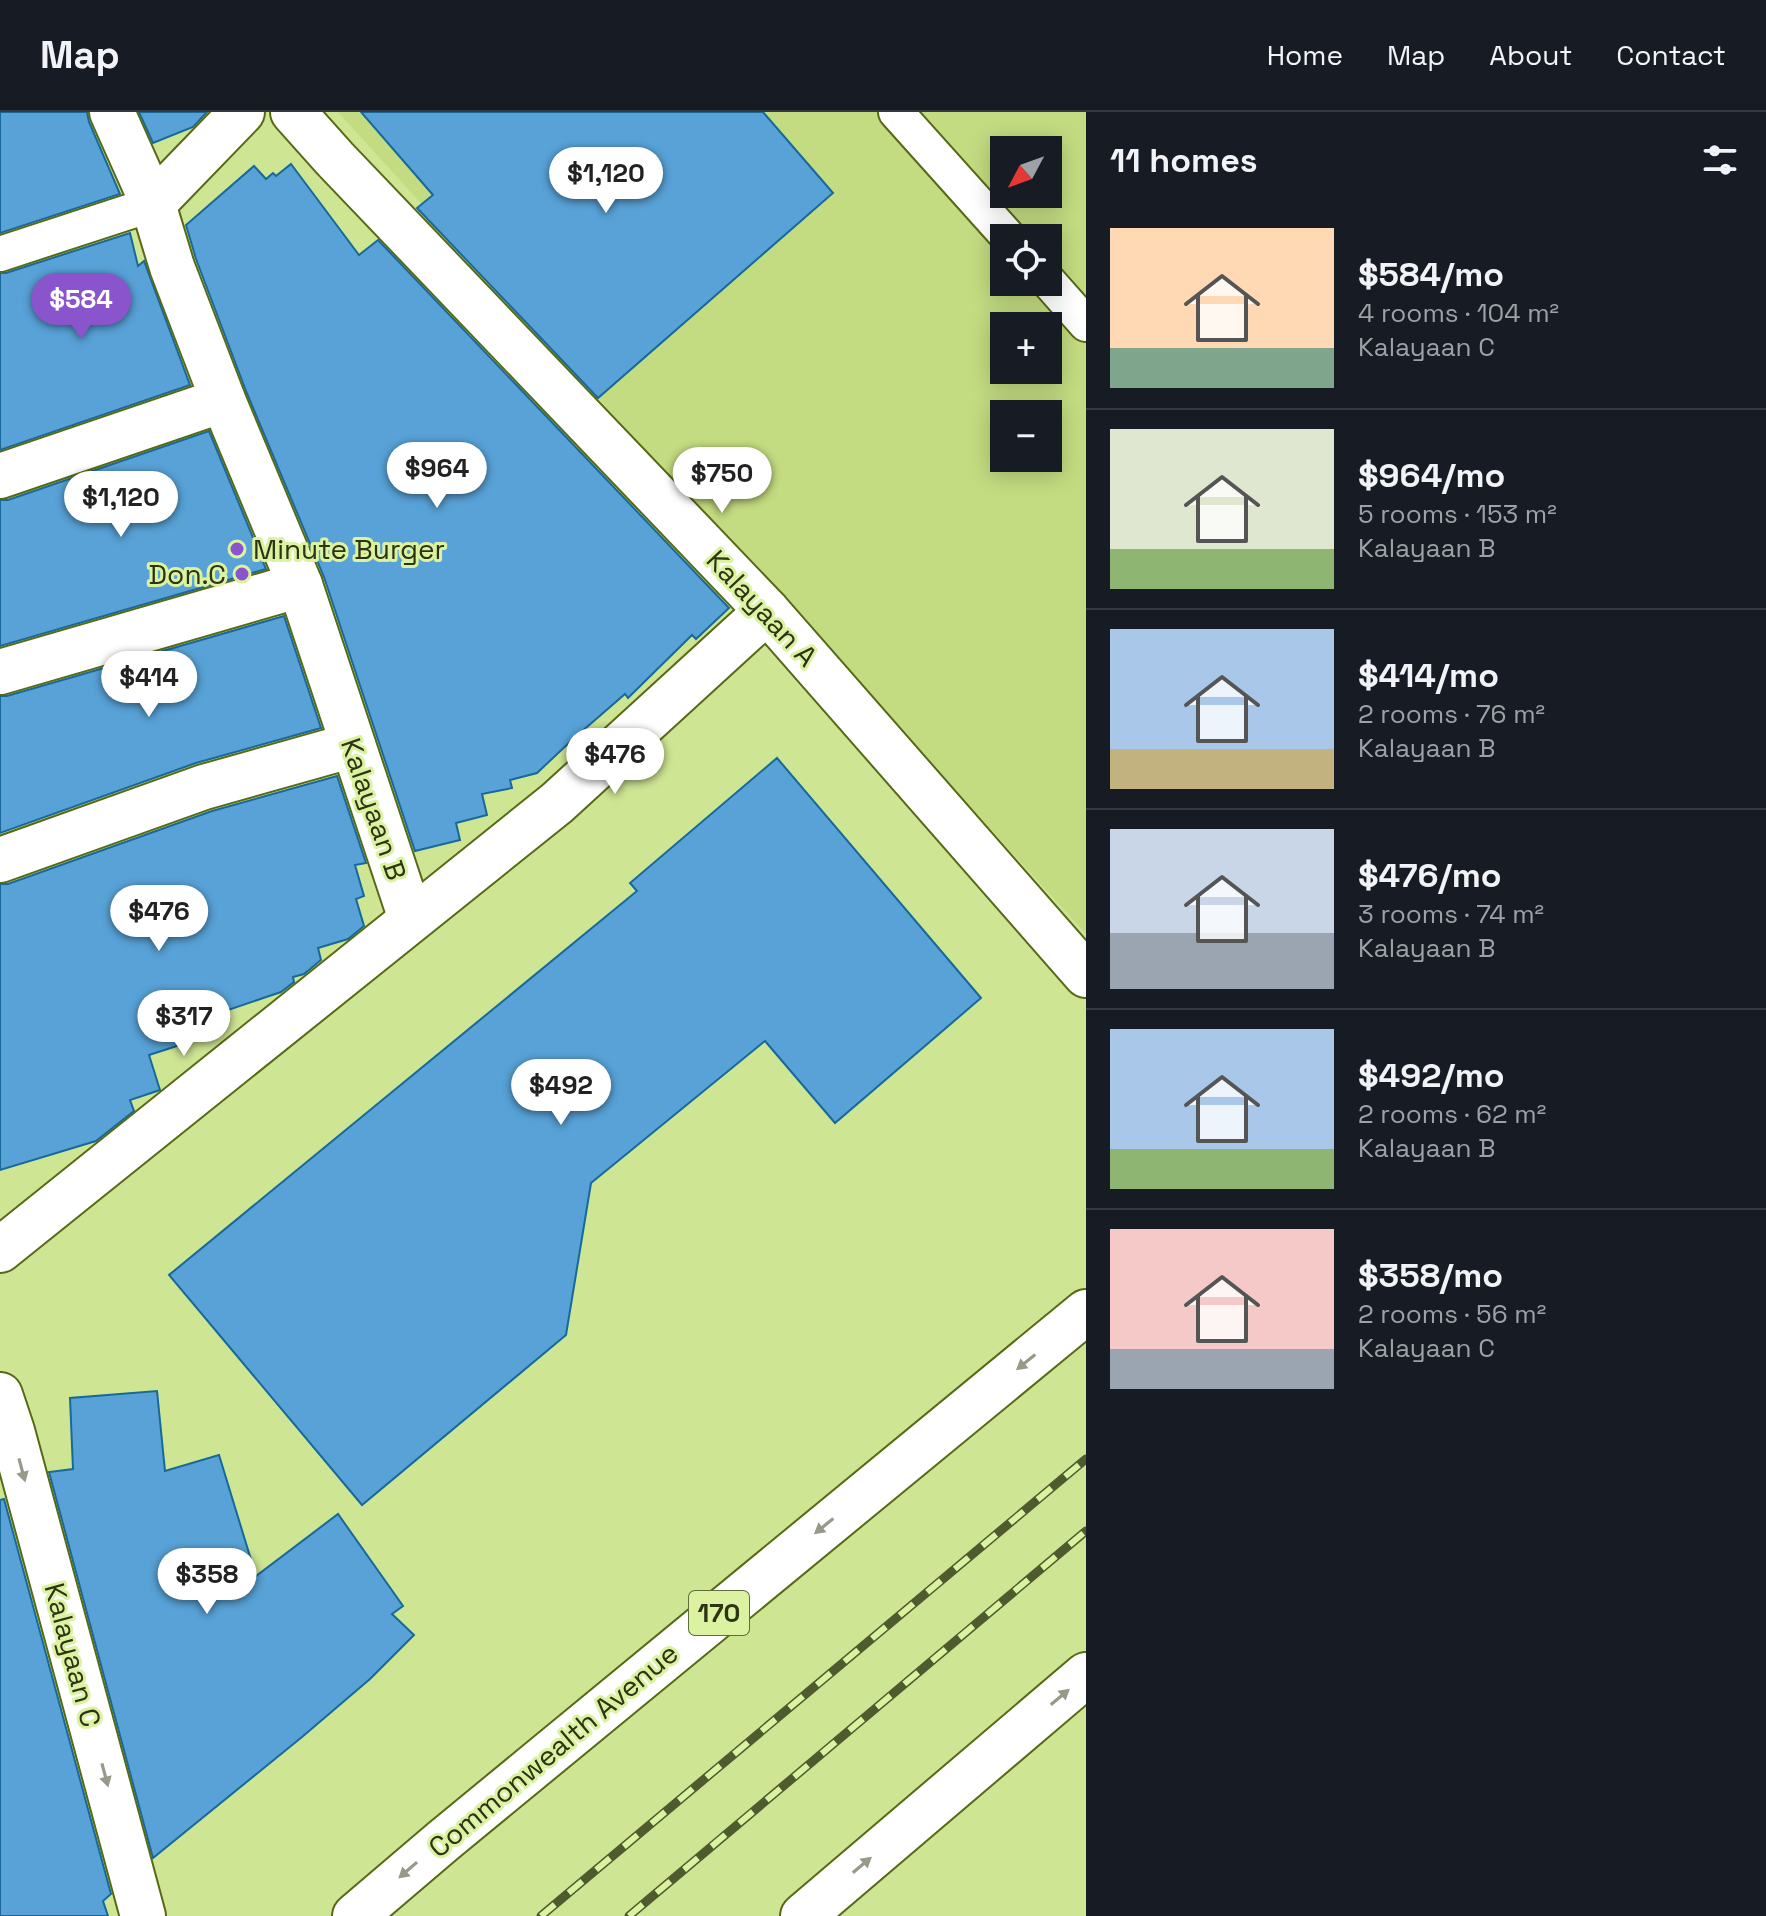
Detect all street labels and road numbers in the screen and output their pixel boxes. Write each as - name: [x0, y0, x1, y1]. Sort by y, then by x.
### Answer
- street label: Kalayaan A: [699, 542, 825, 674]
- street label: Kalayaan B: [333, 733, 415, 885]
- street label: Kalayaan C: [37, 1579, 109, 1731]
- road number: 170: [689, 1591, 749, 1635]
- street label: Commonwealth Avenue: [421, 1635, 685, 1865]

